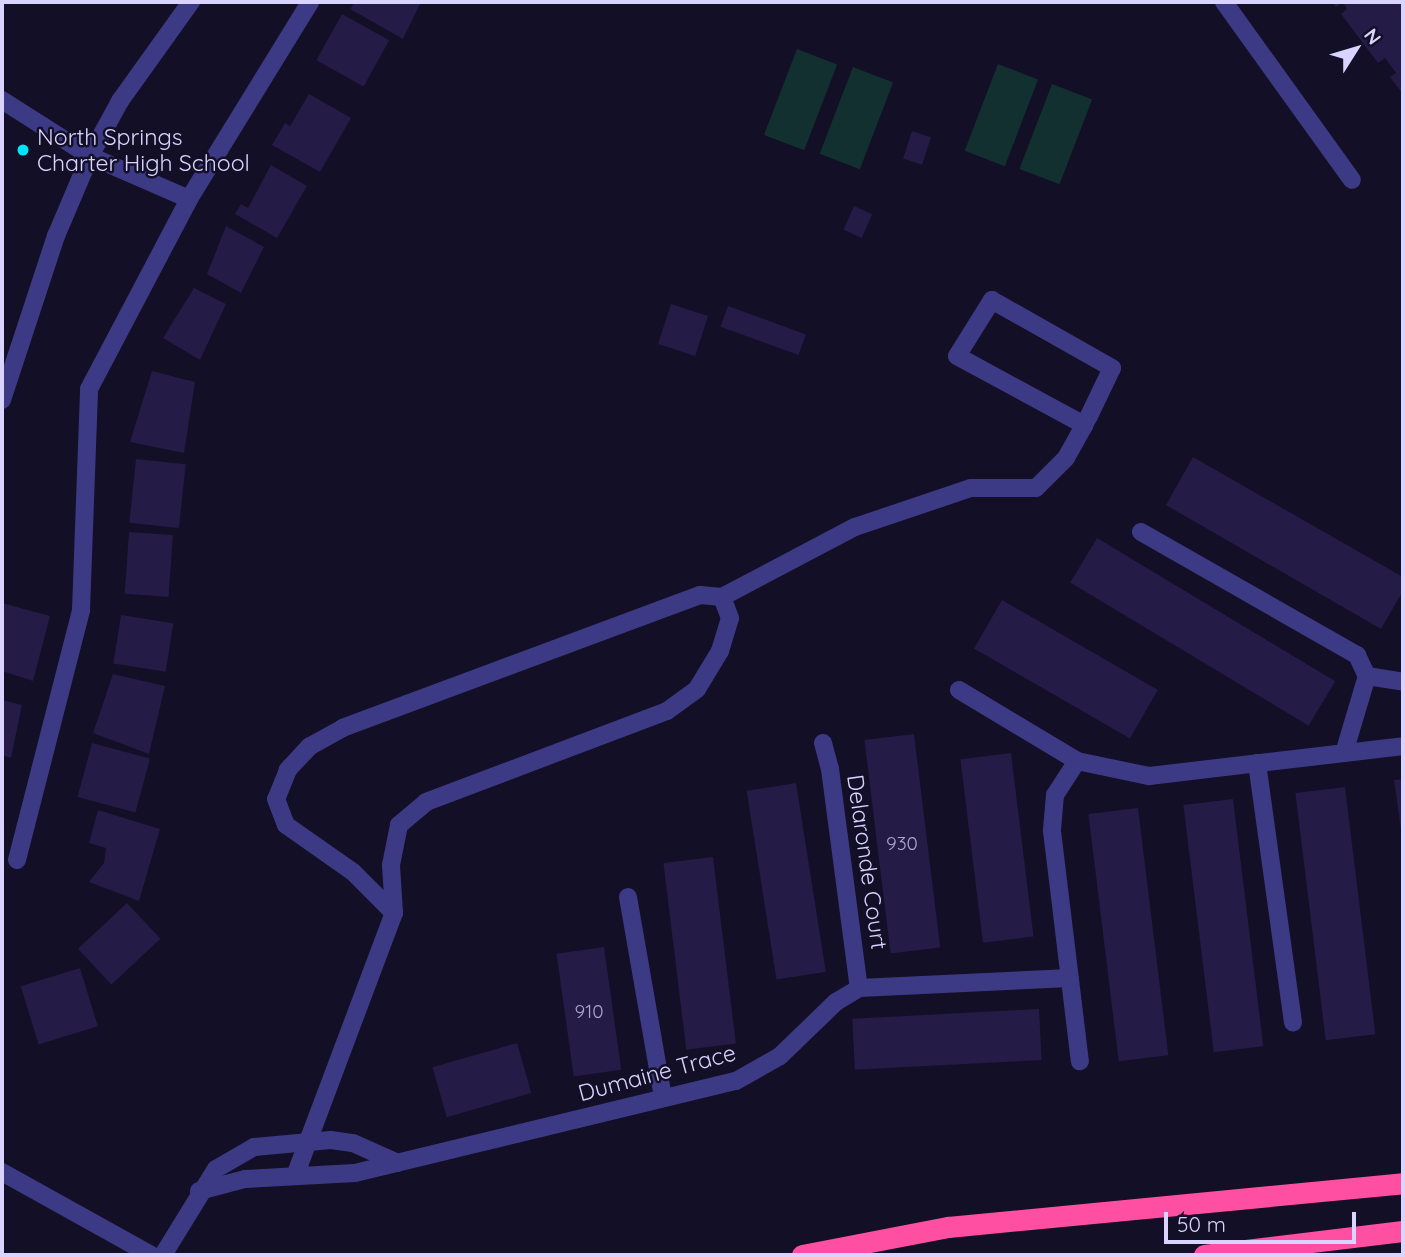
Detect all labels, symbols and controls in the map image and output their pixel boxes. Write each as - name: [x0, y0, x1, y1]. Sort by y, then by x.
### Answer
- north arrow: [1321, 14, 1391, 84]
- text: N: [1359, 24, 1387, 49]
- place label: North Springs Charter High School: [37, 123, 250, 177]
- marker: North Springs Charter High School: [15, 142, 31, 158]
- street label: Delaronde Court: [841, 773, 893, 951]
- house number: 930: [886, 833, 918, 855]
- house number: 910: [574, 1001, 604, 1023]
- street label: Dumaine Trace: [575, 1039, 739, 1107]
- scale bar: [1167, 1198, 1360, 1242]
- text: 50 m: [1177, 1211, 1226, 1237]

